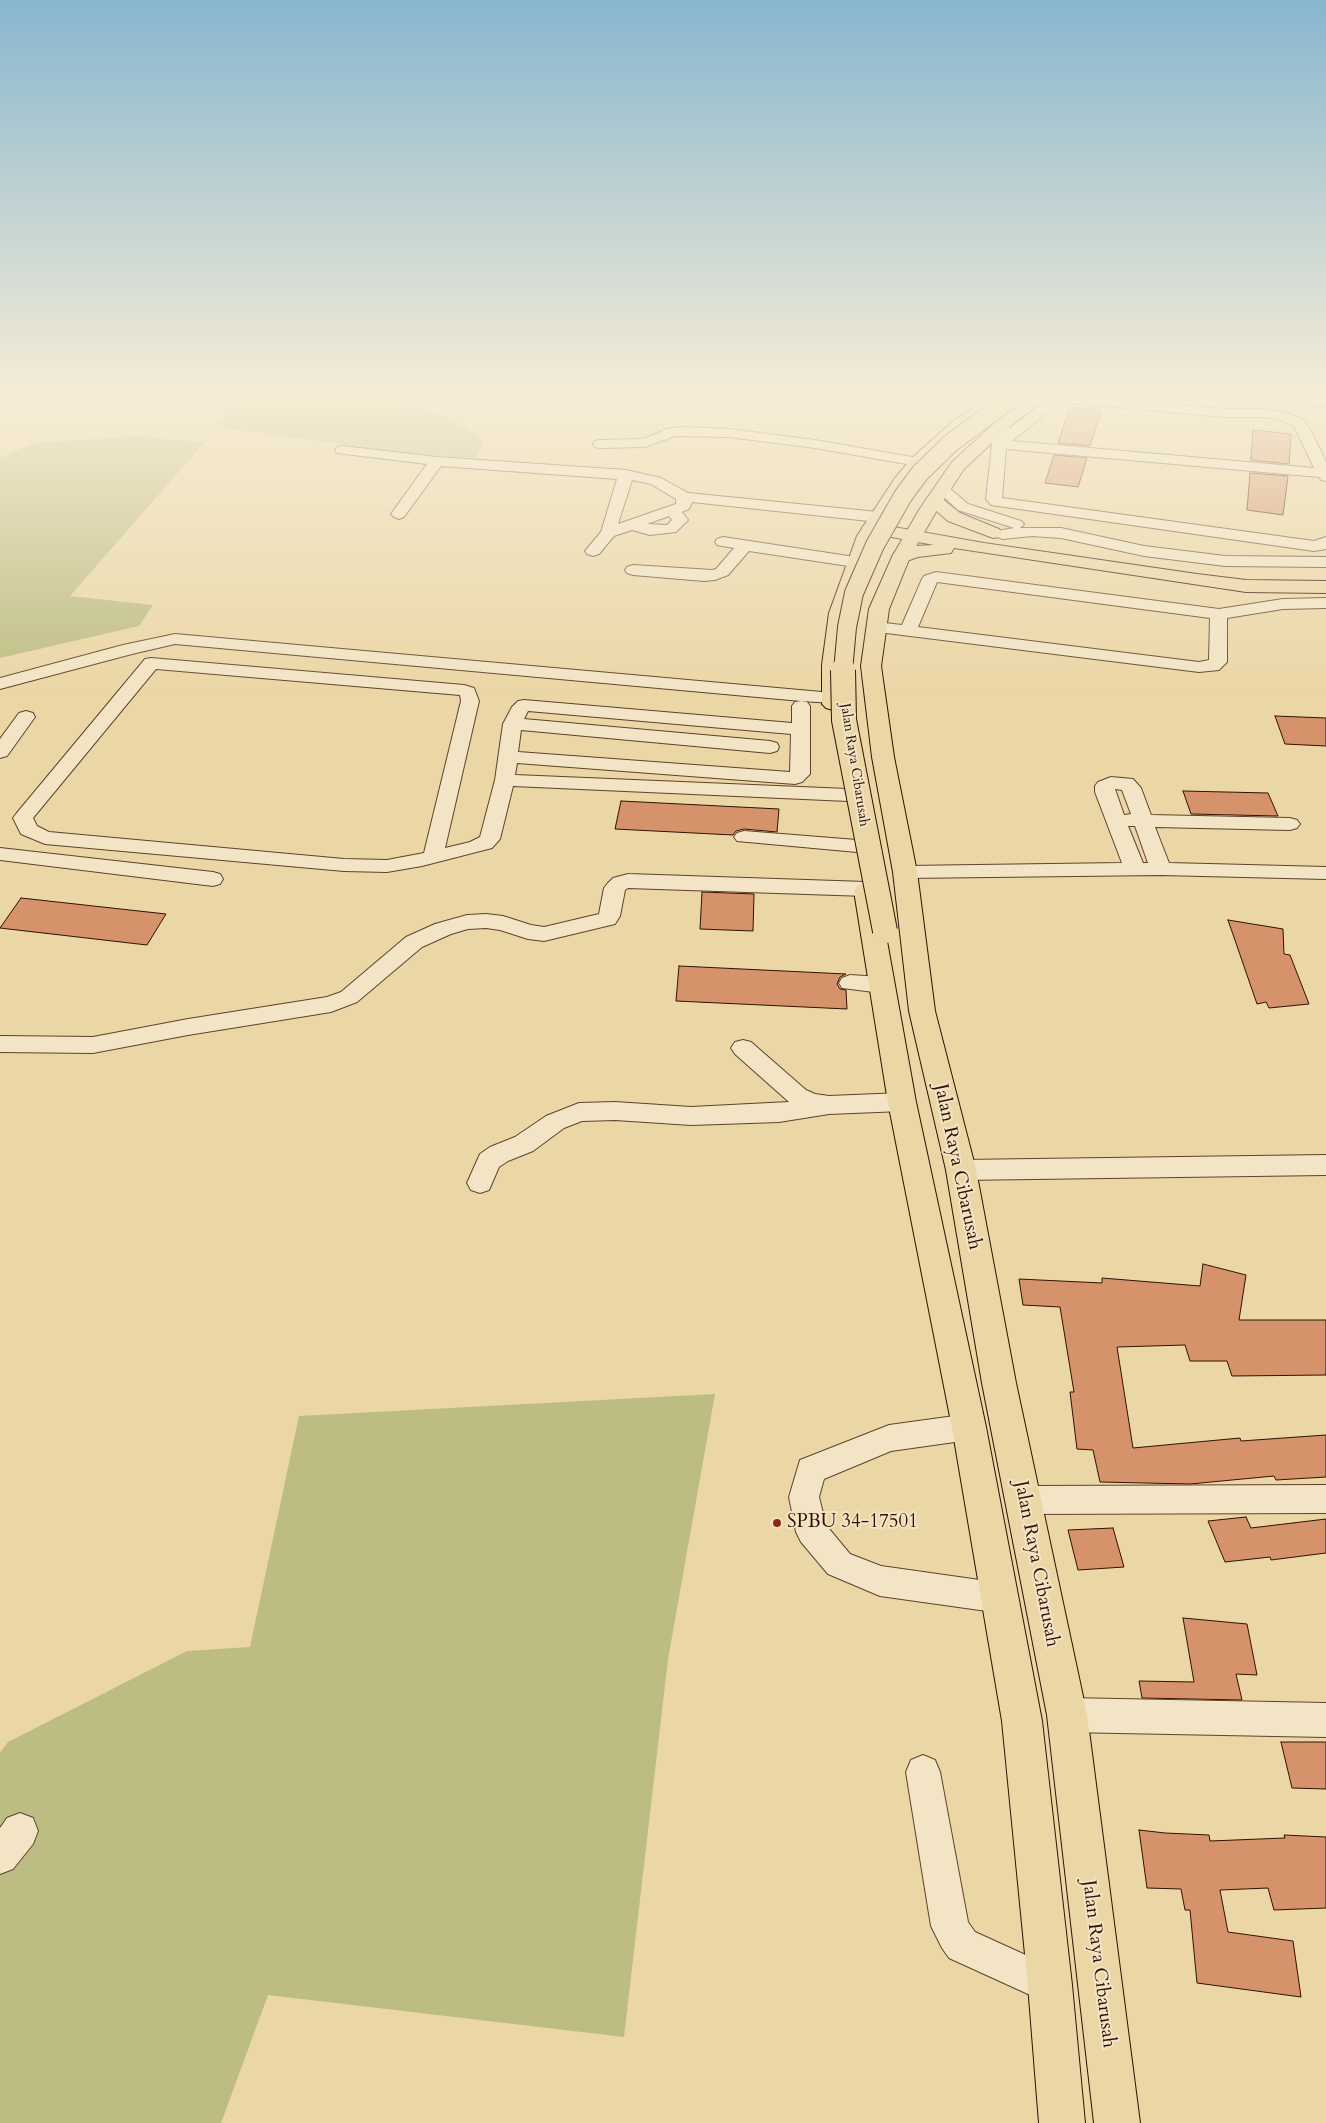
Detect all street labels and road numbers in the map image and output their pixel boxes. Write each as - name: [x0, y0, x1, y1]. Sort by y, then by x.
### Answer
- street label: Jalan Raya Cibarusah: [836, 702, 872, 828]
- street label: Jalan Raya Cibarusah: [928, 1082, 986, 1252]
- street label: Jalan Raya Cibarusah: [1009, 1479, 1063, 1649]
- street label: Jalan Raya Cibarusah: [1076, 1879, 1120, 2049]

